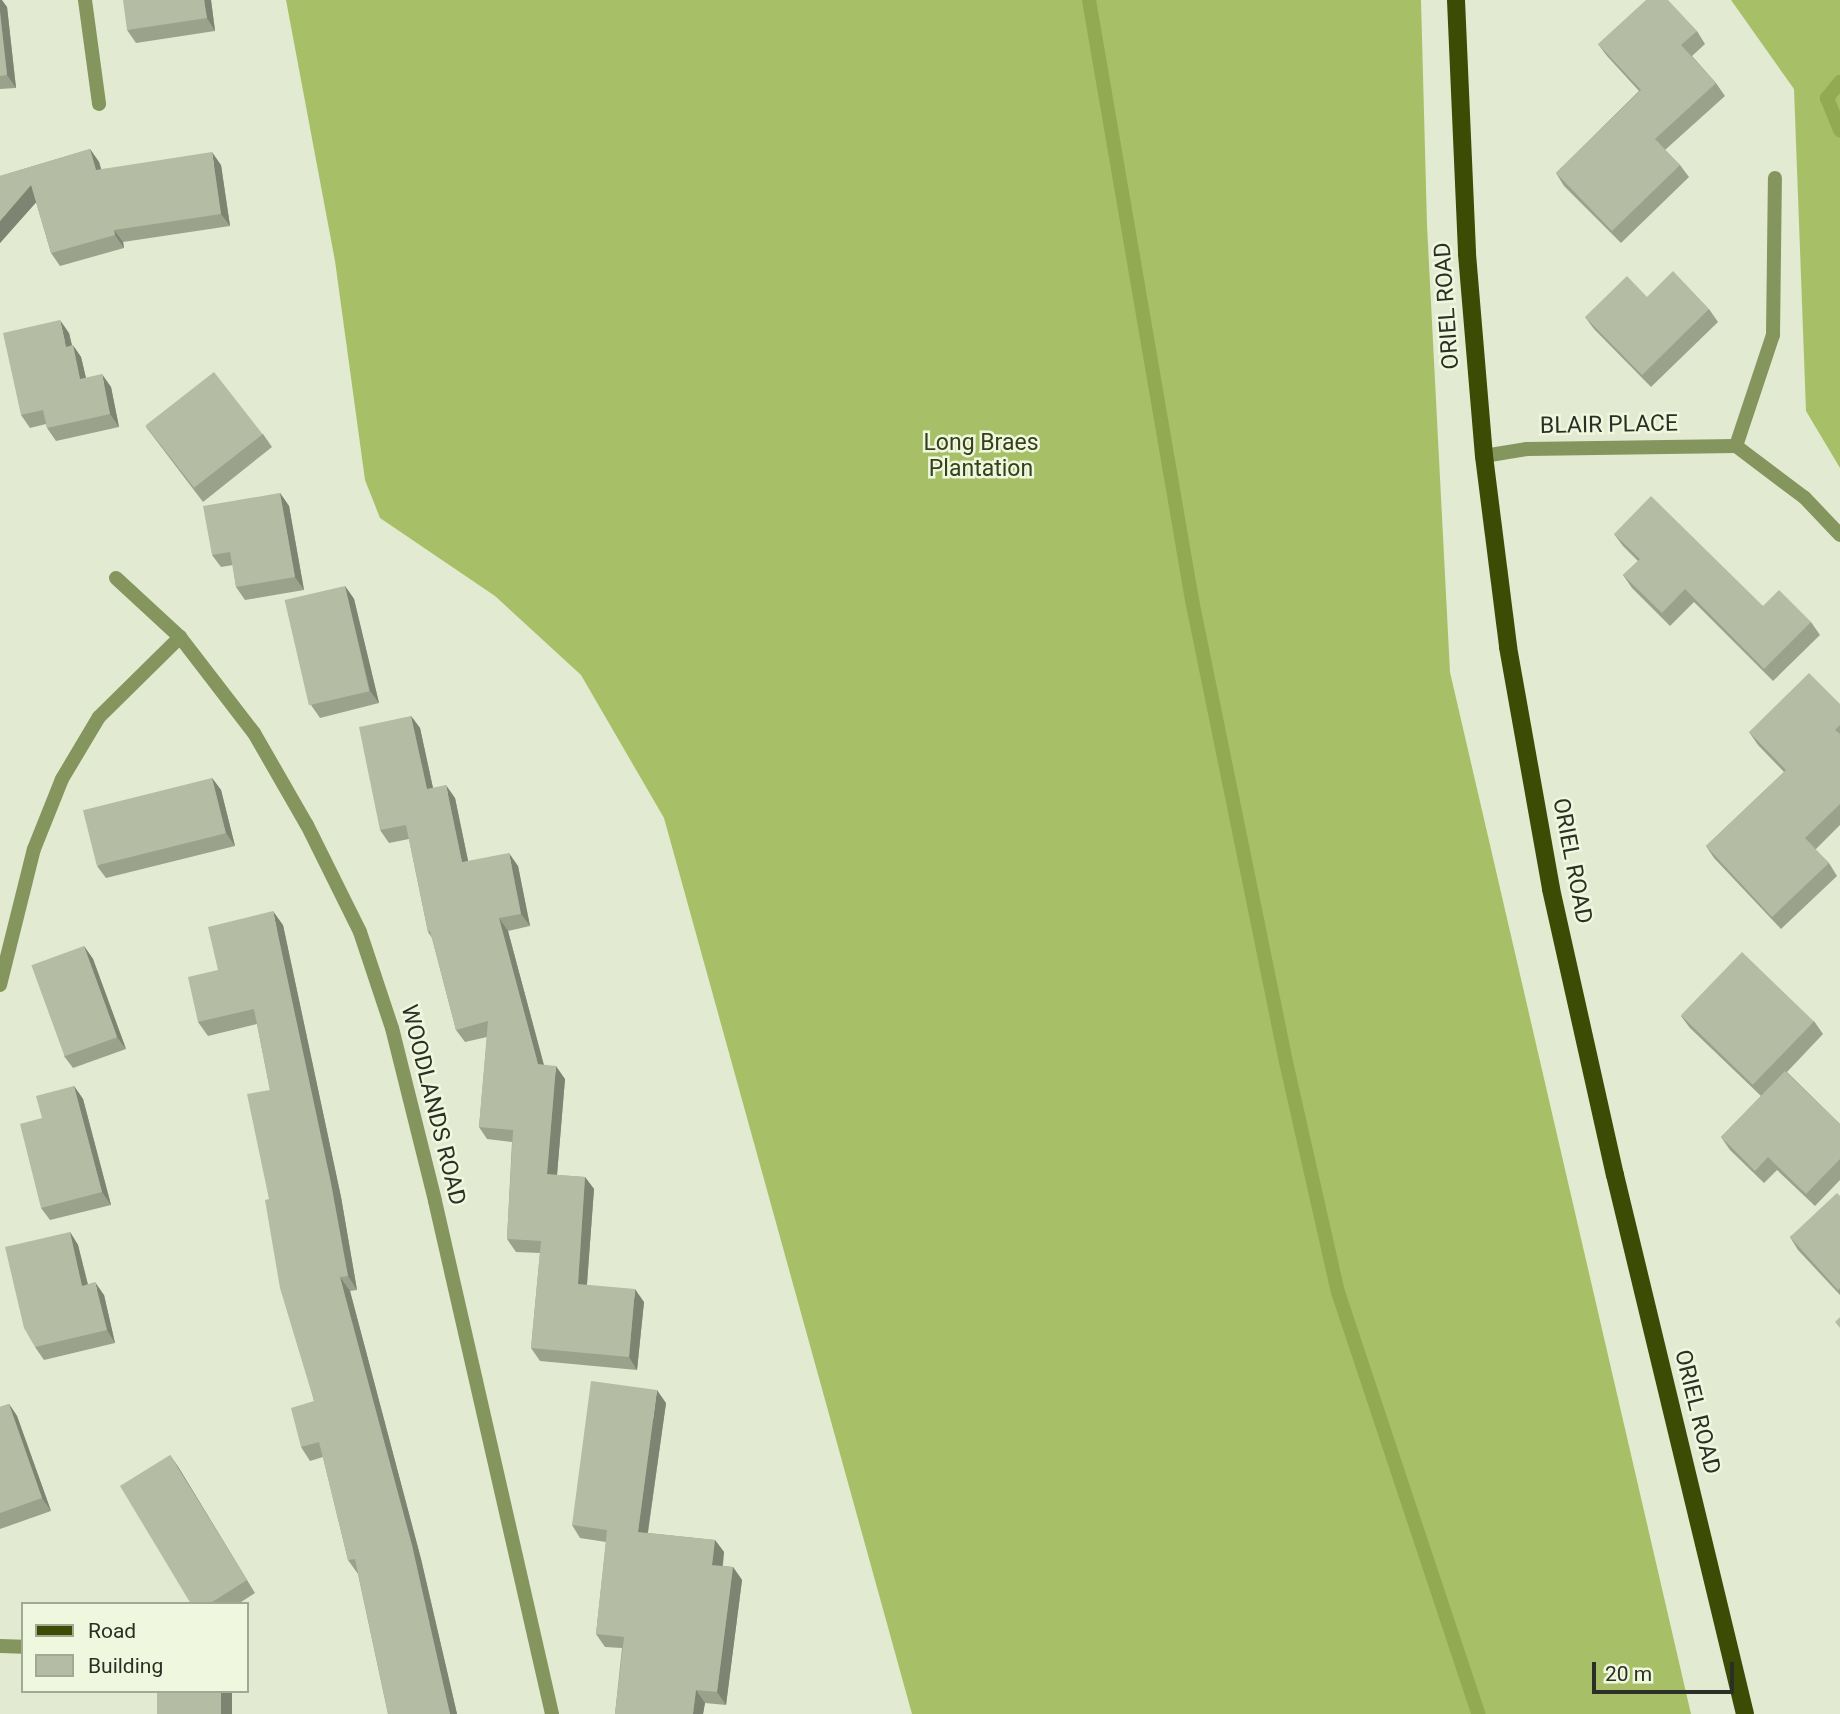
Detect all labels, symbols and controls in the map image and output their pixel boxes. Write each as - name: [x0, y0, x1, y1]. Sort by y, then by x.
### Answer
- street label: ORIEL ROAD: [1429, 242, 1465, 370]
- street label: BLAIR PLACE: [1540, 410, 1678, 440]
- park label: Long Braes Plantation: [923, 429, 1039, 483]
- street label: ORIEL ROAD: [1546, 796, 1598, 926]
- street label: WOODLANDS ROAD: [395, 1002, 471, 1208]
- street label: ORIEL ROAD: [1668, 1347, 1726, 1477]
- legend: [21, 1602, 248, 1693]
- text: Road: [88, 1619, 136, 1643]
- scale bar: [1595, 1648, 1737, 1692]
- text: Building: [88, 1654, 163, 1678]
- text: 20 m: [1605, 1662, 1652, 1686]

